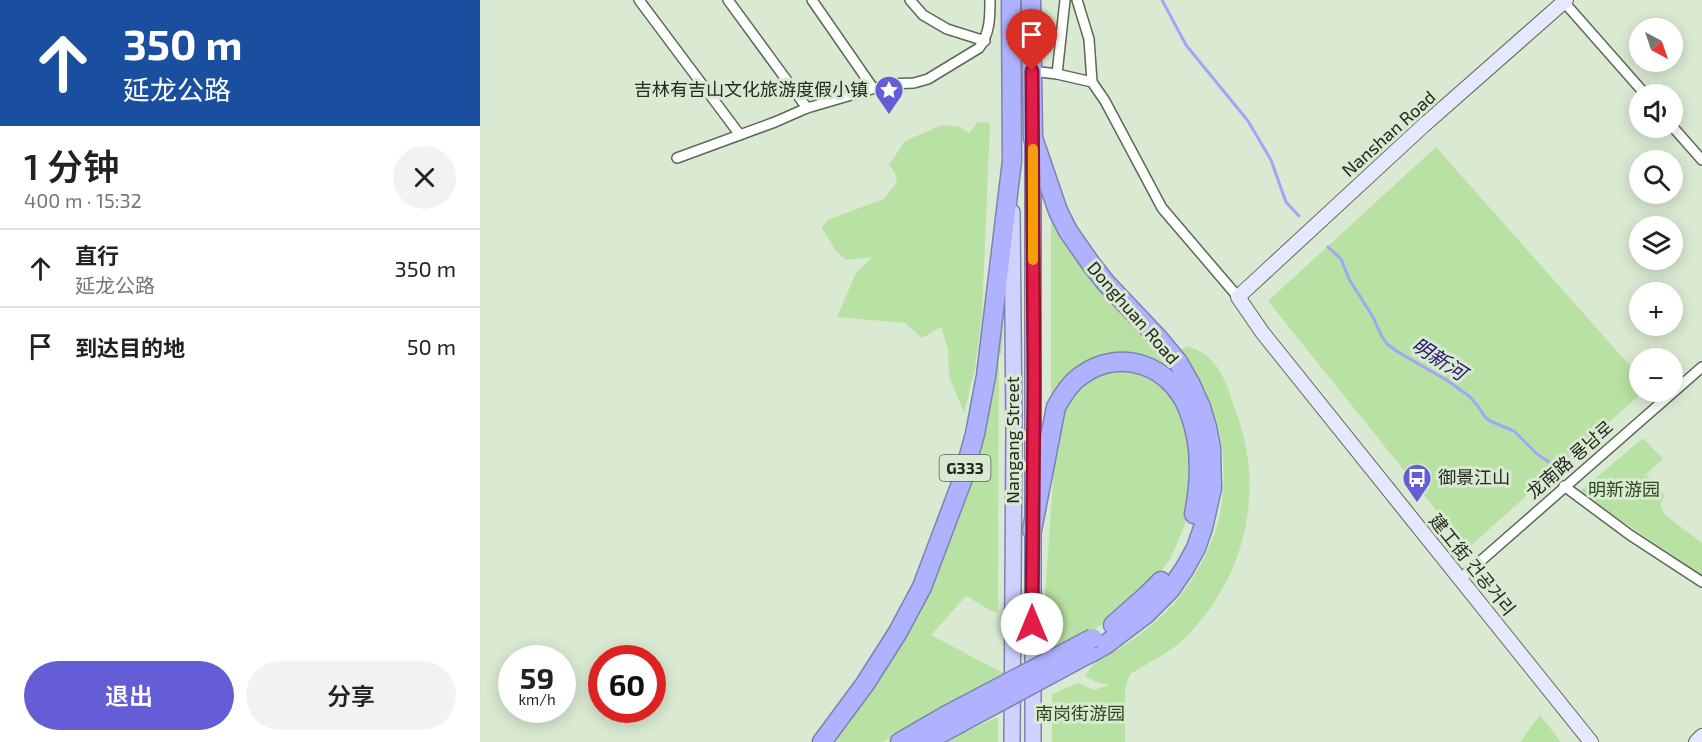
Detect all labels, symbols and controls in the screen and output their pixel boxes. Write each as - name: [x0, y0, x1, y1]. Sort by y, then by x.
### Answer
- pin: [1006, 9, 1057, 71]
- text: 350 m: [123, 18, 243, 68]
- icon: arrive: [1015, 18, 1048, 51]
- north arrow: [1629, 18, 1683, 72]
- map controls: [1629, 18, 1683, 402]
- icon: ahead: [24, 24, 102, 102]
- text: 延龙公路: [123, 73, 231, 105]
- place icon: 吉林有吉山文化旅游度假小镇: [873, 74, 905, 116]
- place label: 吉林有吉山文化旅游度假小镇: [634, 78, 868, 100]
- button: sound: [1629, 84, 1683, 138]
- street label: Nanshan Road: [1337, 85, 1440, 181]
- text: 1 分钟: [24, 144, 119, 187]
- button: close: [393, 146, 456, 209]
- button: search: [1629, 150, 1683, 204]
- text: 400 m · 15:32: [24, 188, 142, 212]
- button: layers: [1629, 216, 1683, 270]
- text: 直行: [75, 242, 119, 268]
- icon: ahead: [24, 252, 57, 285]
- text: 350 m: [395, 255, 456, 281]
- street label: Donghuan Road: [1083, 256, 1184, 368]
- text: 延龙公路: [75, 273, 155, 297]
- button: +: [1629, 282, 1683, 336]
- icon: arrive: [24, 330, 57, 363]
- water label: 明新河: [1408, 332, 1475, 387]
- text: 50 m: [407, 333, 456, 359]
- text: 到达目的地: [75, 334, 185, 360]
- button: −: [1629, 348, 1683, 402]
- street label: Nangang Street: [1001, 376, 1023, 504]
- street label: 龙南路 룡남로: [1521, 416, 1617, 503]
- road number: G333: [940, 455, 990, 481]
- bus stop icon: 御景江山: [1401, 462, 1433, 504]
- place label: 御景江山: [1438, 466, 1510, 488]
- park label: 明新游园: [1588, 478, 1660, 500]
- street label: 建工街 건공거리: [1425, 509, 1520, 620]
- position arrow: [1000, 592, 1064, 656]
- speed limit sign: 60: [588, 645, 666, 723]
- text: 59: [520, 659, 554, 695]
- button: 退出: [24, 661, 234, 730]
- button: 分享: [246, 661, 456, 730]
- text: km/h: [518, 690, 556, 708]
- park label: 南岗街游园: [1035, 702, 1125, 724]

